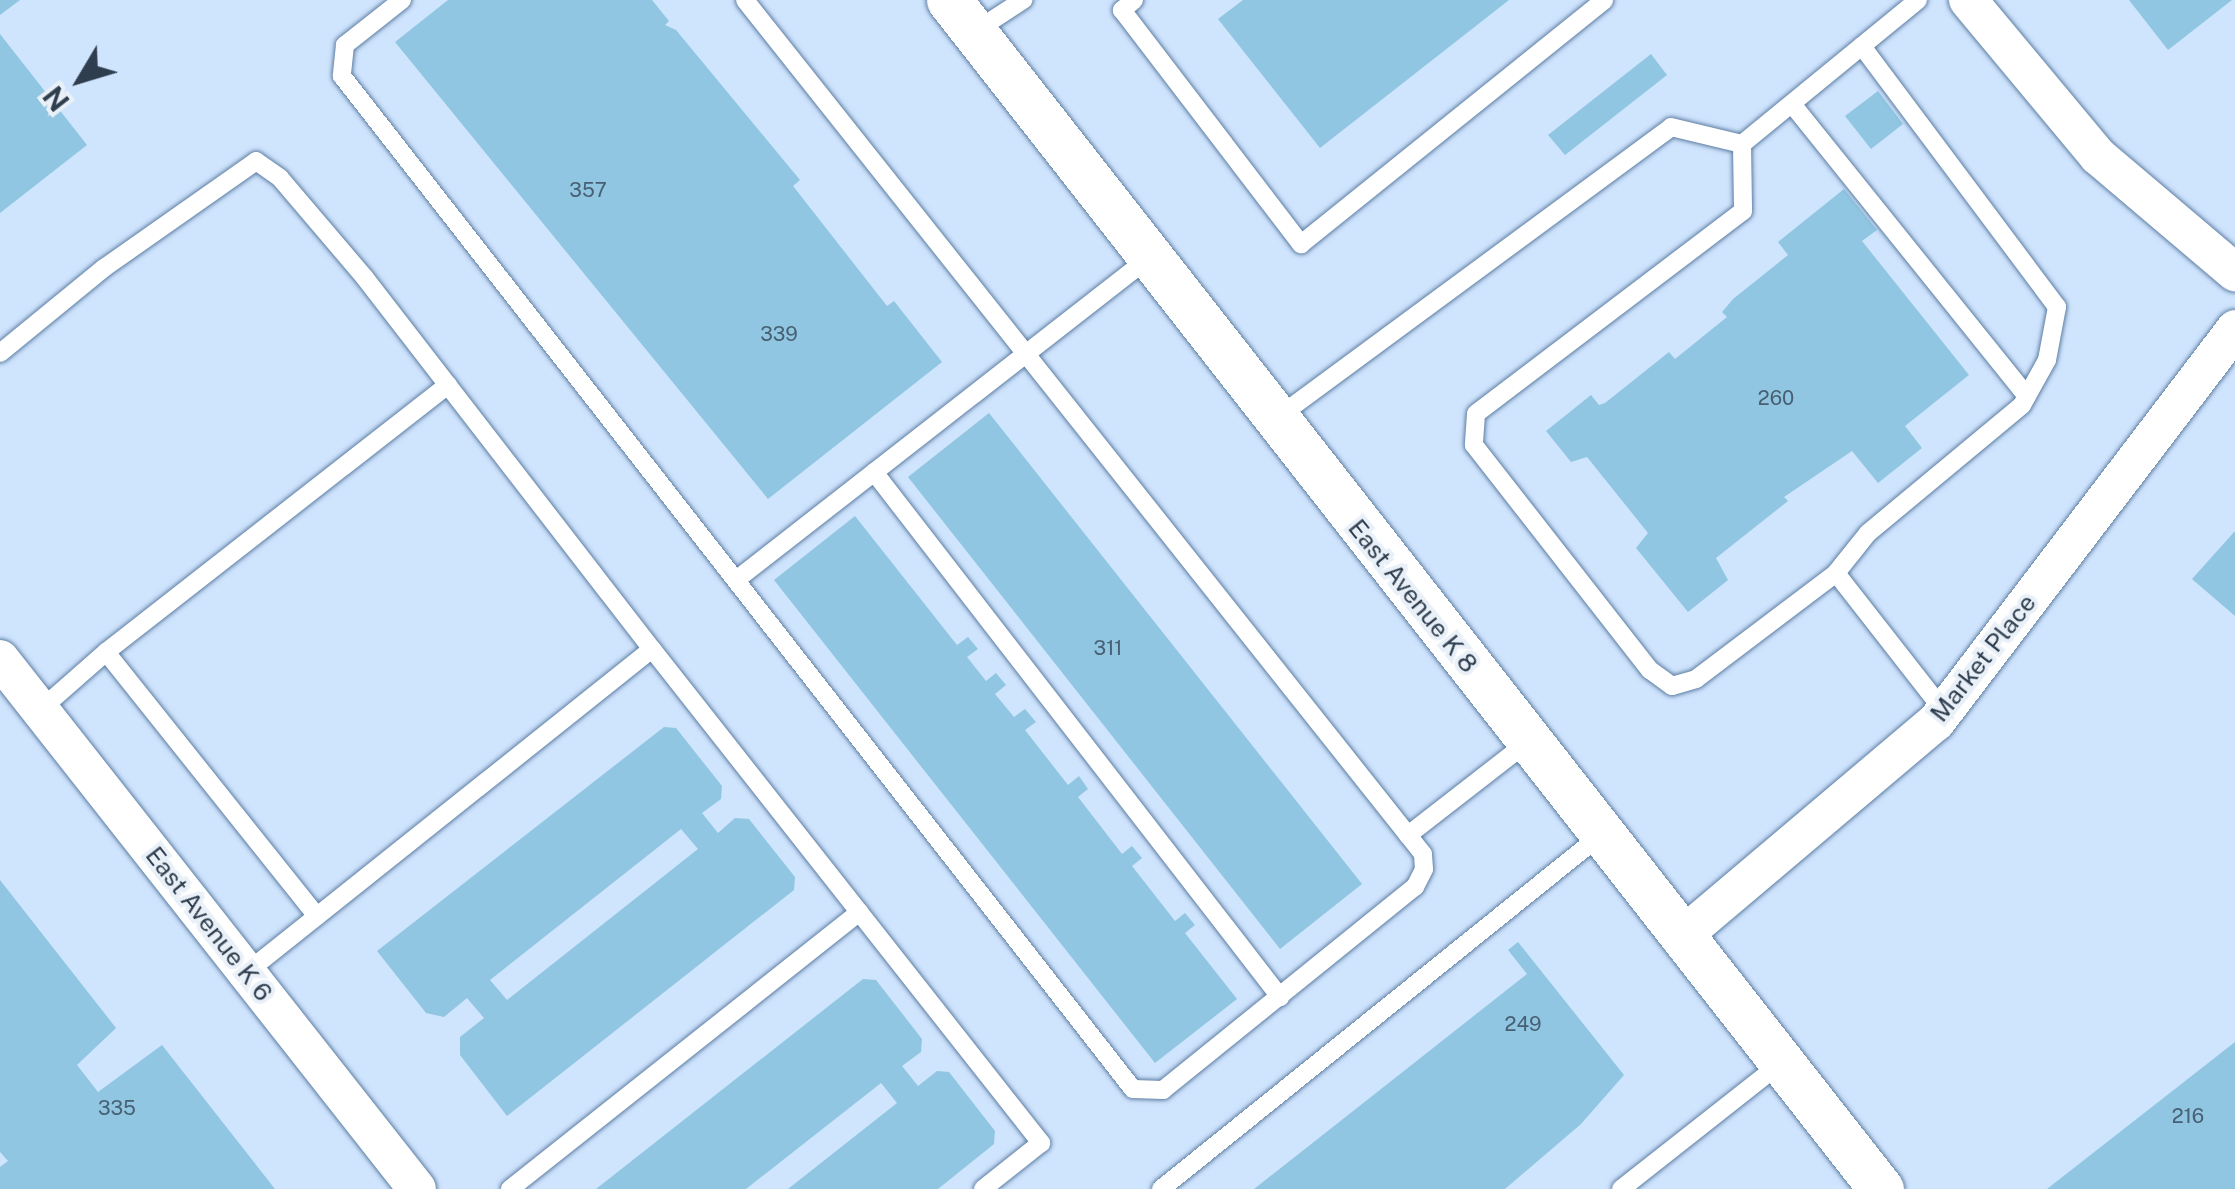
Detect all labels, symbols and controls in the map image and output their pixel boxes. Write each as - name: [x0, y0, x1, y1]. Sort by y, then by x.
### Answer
- north arrow: [30, 30, 130, 130]
- text: N: [36, 80, 76, 118]
- house number: 357: [569, 178, 607, 202]
- house number: 339: [760, 322, 798, 346]
- house number: 260: [1758, 386, 1794, 410]
- street label: East Avenue K 8: [1342, 513, 1484, 679]
- street label: Market Place: [1924, 588, 2042, 728]
- house number: 311: [1094, 636, 1122, 660]
- street label: East Avenue K 6: [139, 841, 279, 1007]
- house number: 249: [1505, 1012, 1541, 1036]
- house number: 335: [98, 1096, 136, 1120]
- house number: 216: [2172, 1104, 2204, 1128]

